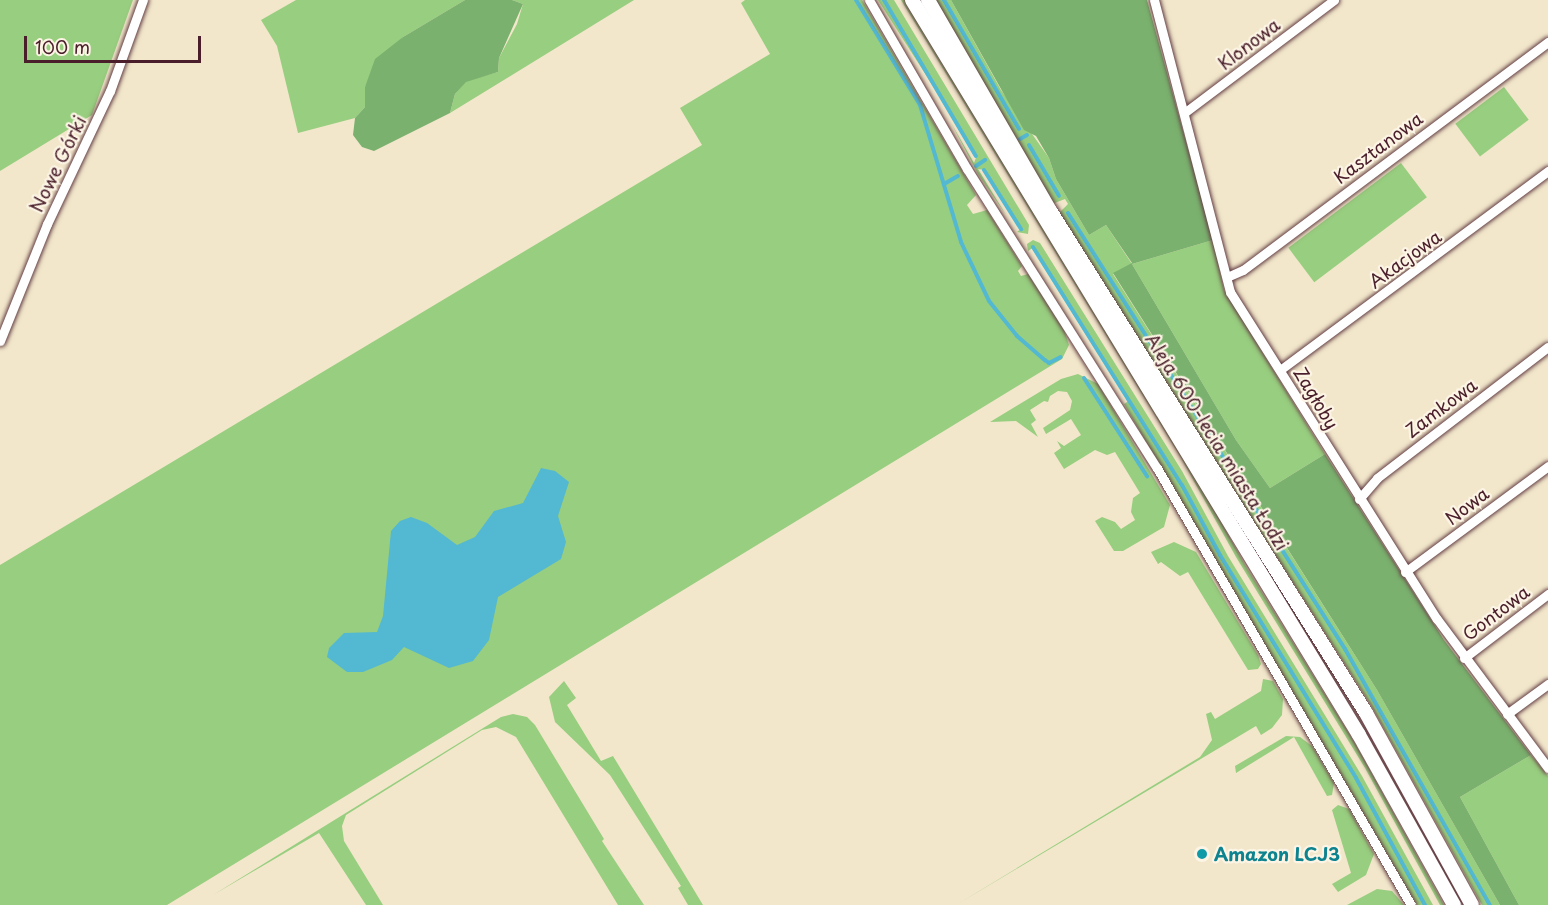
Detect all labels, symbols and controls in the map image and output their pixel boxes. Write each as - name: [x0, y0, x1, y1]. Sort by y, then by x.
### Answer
- street label: Klonowa: [1214, 14, 1284, 74]
- scale bar: [27, 24, 204, 62]
- text: 100 m: [35, 33, 90, 60]
- street label: Kasztanowa: [1329, 108, 1427, 188]
- street label: Nowe Górki: [25, 113, 91, 215]
- street label: Akacjowa: [1365, 225, 1445, 293]
- street label: Aleja 600-lecia miasta Łodzi: [1141, 329, 1293, 555]
- street label: Zagłoby: [1289, 363, 1343, 433]
- street label: Zamkowa: [1401, 374, 1481, 442]
- street label: Nowa: [1441, 483, 1493, 529]
- street label: Gontowa: [1458, 581, 1534, 645]
- place label: Amazon LCJ3: [1214, 843, 1340, 865]
- marker: Amazon LCJ3: [1195, 847, 1209, 861]

